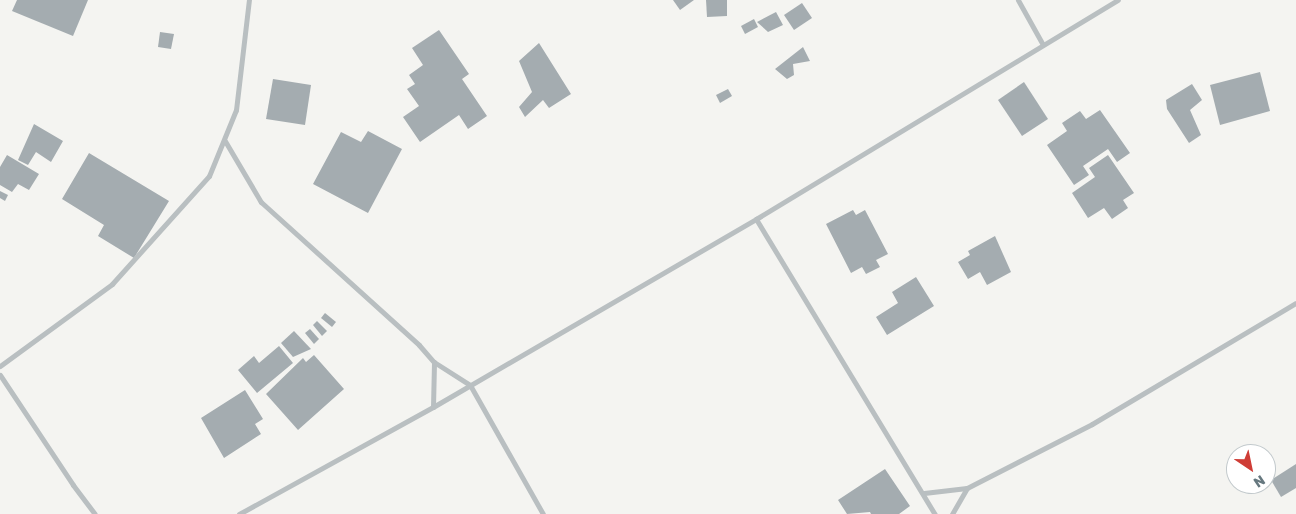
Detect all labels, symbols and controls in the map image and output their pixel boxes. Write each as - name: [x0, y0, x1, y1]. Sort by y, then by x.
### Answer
- north arrow: [1226, 444, 1276, 494]
- text: N: [1250, 471, 1268, 491]

